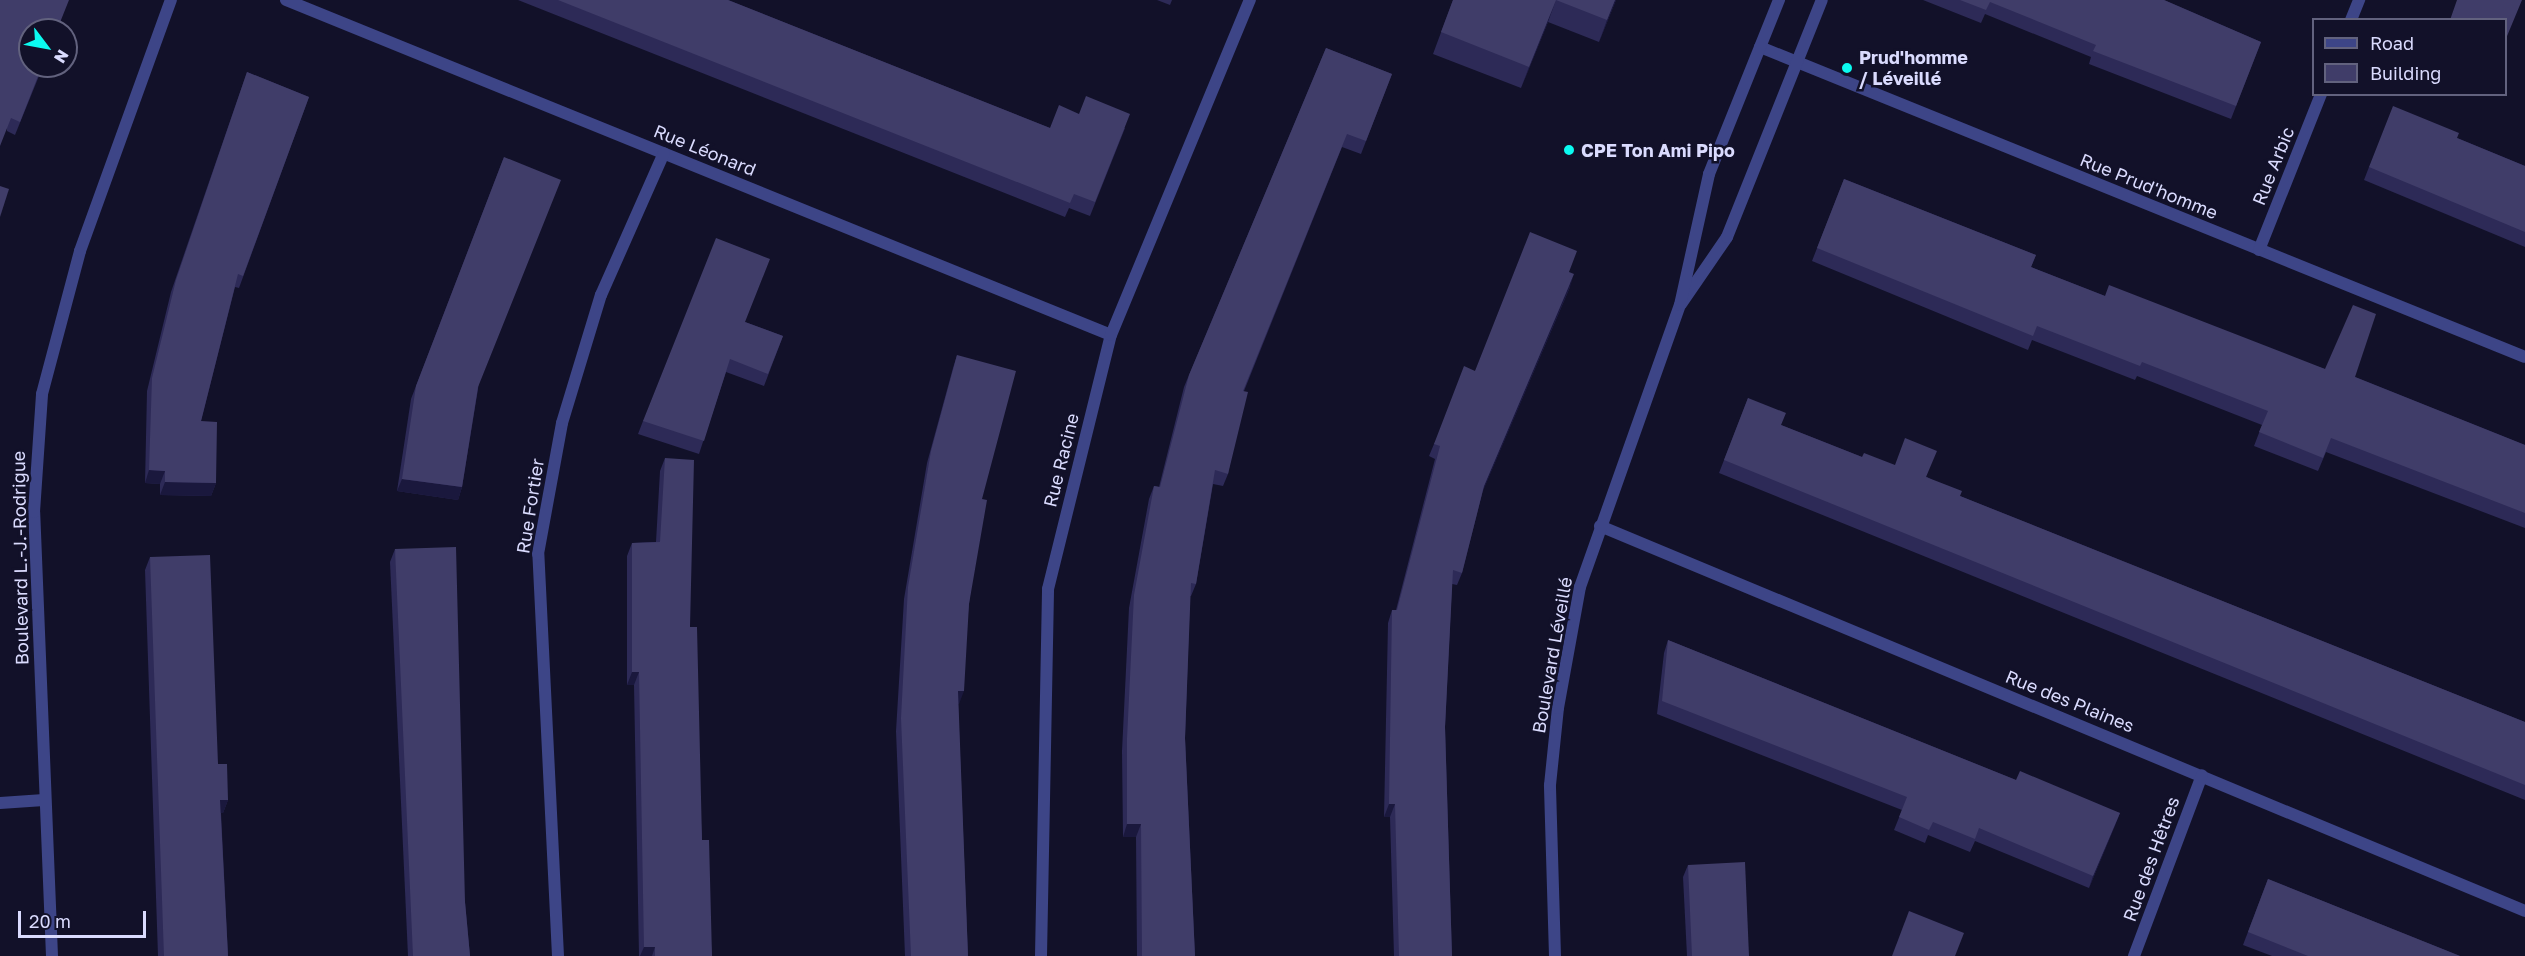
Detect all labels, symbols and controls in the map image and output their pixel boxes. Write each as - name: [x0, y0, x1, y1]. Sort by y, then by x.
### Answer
- north arrow: [18, 18, 78, 78]
- legend: [2312, 18, 2507, 96]
- text: Road: [2370, 32, 2414, 54]
- text: N: [50, 46, 73, 67]
- place label: Prud'homme / Léveillé: [1859, 47, 1968, 90]
- marker: Prud'homme / Léveillé: [1840, 61, 1854, 75]
- text: Building: [2370, 62, 2441, 84]
- street label: Rue Léonard: [651, 120, 759, 180]
- street label: Rue Arbic: [2248, 124, 2298, 208]
- place label: CPE Ton Ami Pipo: [1581, 139, 1735, 161]
- marker: CPE Ton Ami Pipo: [1562, 143, 1576, 157]
- street label: Rue Prud'homme: [2077, 149, 2221, 223]
- street label: Rue Racine: [1039, 411, 1083, 509]
- street label: Boulevard L.-J.-Rodrigue: [7, 451, 33, 665]
- street label: Rue Fortier: [512, 457, 548, 555]
- street label: Boulevard Léveillé: [1528, 575, 1576, 735]
- street label: Rue des Plaines: [2003, 665, 2137, 737]
- street label: Rue des Hêtres: [2118, 794, 2184, 924]
- scale bar: [21, 899, 148, 937]
- text: 20 m: [29, 910, 71, 932]

